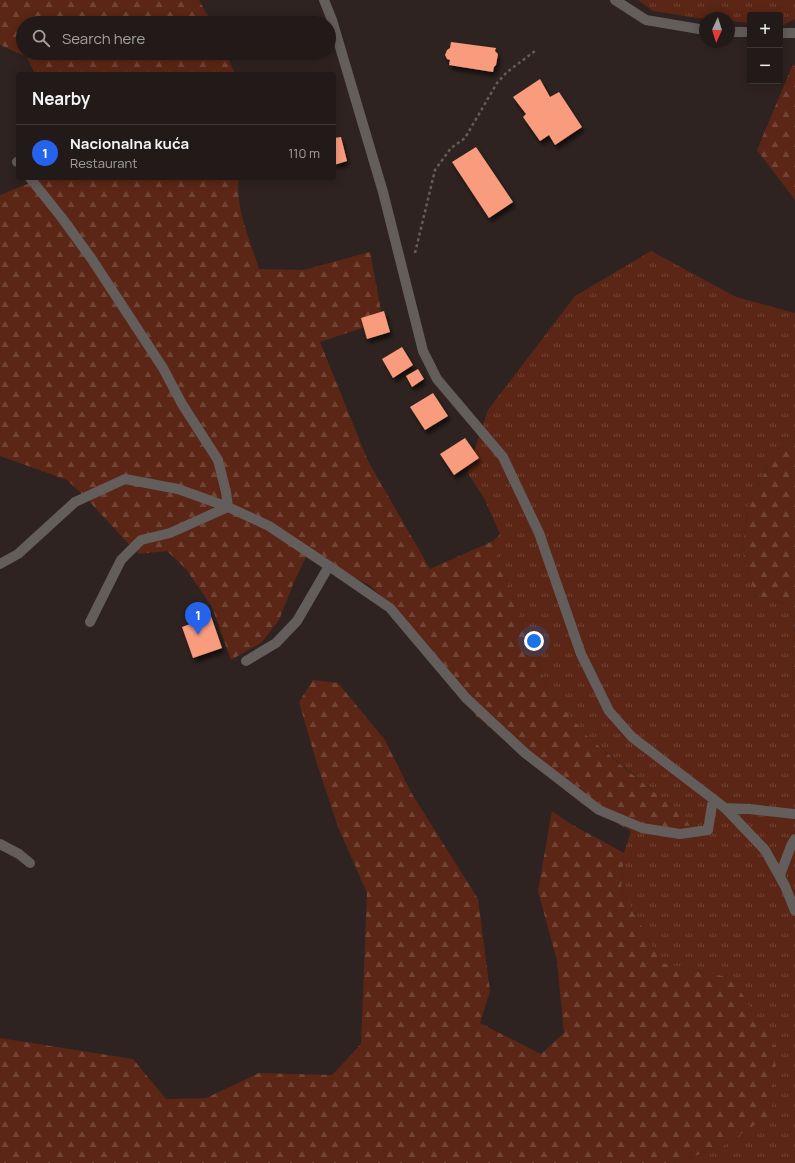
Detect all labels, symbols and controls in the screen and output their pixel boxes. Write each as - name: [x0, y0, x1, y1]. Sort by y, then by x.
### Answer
- north arrow: [699, 12, 735, 48]
- map controls: [747, 12, 783, 84]
- button: +: [747, 12, 783, 48]
- search box: [16, 16, 336, 60]
- icon: search: [30, 27, 52, 49]
- text: Search here: [62, 28, 145, 49]
- button: −: [747, 48, 783, 84]
- text: Nearby: [32, 87, 90, 110]
- text: Nacionalna kuća: [70, 133, 189, 154]
- text: 1: [42, 144, 48, 162]
- text: 110 m: [288, 144, 320, 162]
- text: Restaurant: [70, 154, 137, 172]
- pin: 1: [185, 602, 211, 635]
- your location: [524, 631, 544, 651]

